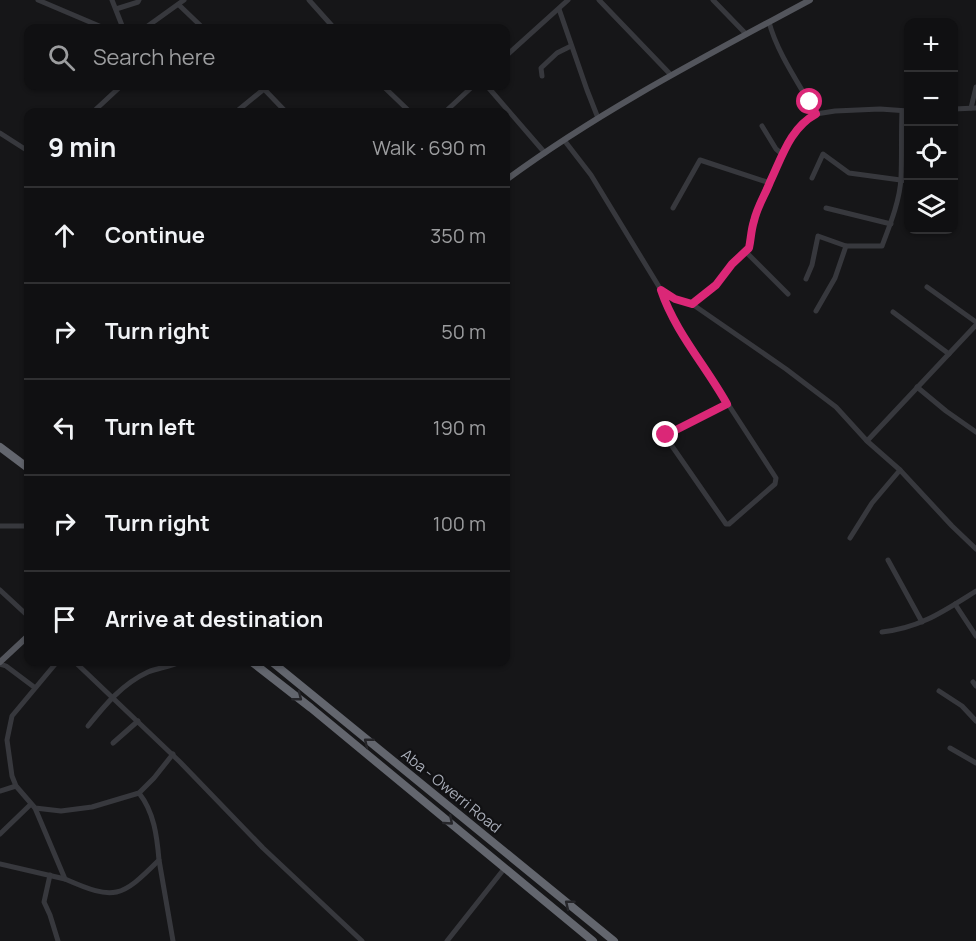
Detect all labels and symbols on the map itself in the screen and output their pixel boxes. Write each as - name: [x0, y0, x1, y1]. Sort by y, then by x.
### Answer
- route start: [796, 88, 822, 114]
- route end: [652, 421, 678, 447]
- one-way arrow: [291, 690, 302, 701]
- one-way arrow: [364, 738, 375, 749]
- street label: Aba - Owerri Road: [397, 744, 506, 837]
- one-way arrow: [442, 814, 453, 825]
- one-way arrow: [564, 901, 575, 912]

